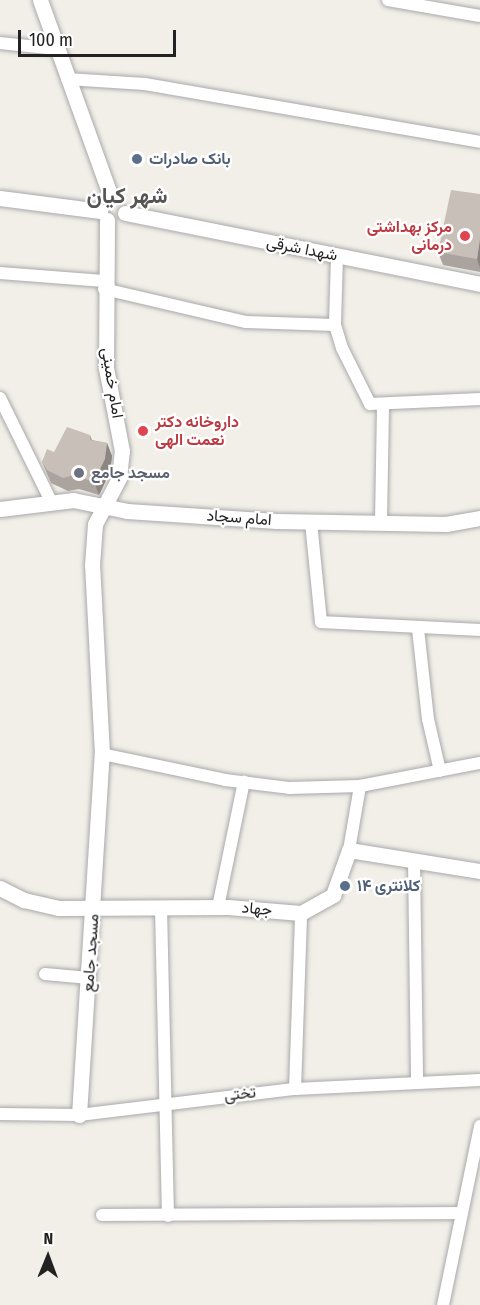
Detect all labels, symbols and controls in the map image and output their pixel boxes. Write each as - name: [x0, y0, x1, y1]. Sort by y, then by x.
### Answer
- scale bar: [21, 18, 178, 56]
- text: 100 m: [29, 29, 73, 51]
- place label: بانک صادرات: [149, 149, 231, 169]
- marker: بانک صادرات: [130, 152, 144, 166]
- district label: شهر کیان: [86, 183, 168, 209]
- place label: مرکز بهداشتی درمانی: [367, 217, 452, 255]
- marker: مرکز بهداشتی درمانی: [456, 227, 474, 245]
- street label: شهدا شرقی: [265, 233, 339, 265]
- street label: امام خمینی: [97, 346, 127, 420]
- place label: داروخانه دکتر نعمت الهی: [155, 412, 239, 450]
- marker: داروخانه دکتر نعمت الهی: [136, 424, 150, 438]
- place label: مسجد جامع: [91, 463, 170, 483]
- marker: مسجد جامع: [72, 466, 86, 480]
- street label: امام سجاد: [206, 506, 272, 530]
- place label: کلانتری ۱۴: [357, 876, 420, 896]
- marker: کلانتری ۱۴: [338, 879, 352, 893]
- street label: جهاد: [241, 898, 273, 920]
- street label: مسجد جامع: [79, 913, 103, 993]
- street label: تختی: [223, 1083, 257, 1105]
- north arrow: [18, 1227, 78, 1287]
- text: N: [43, 1229, 53, 1248]

